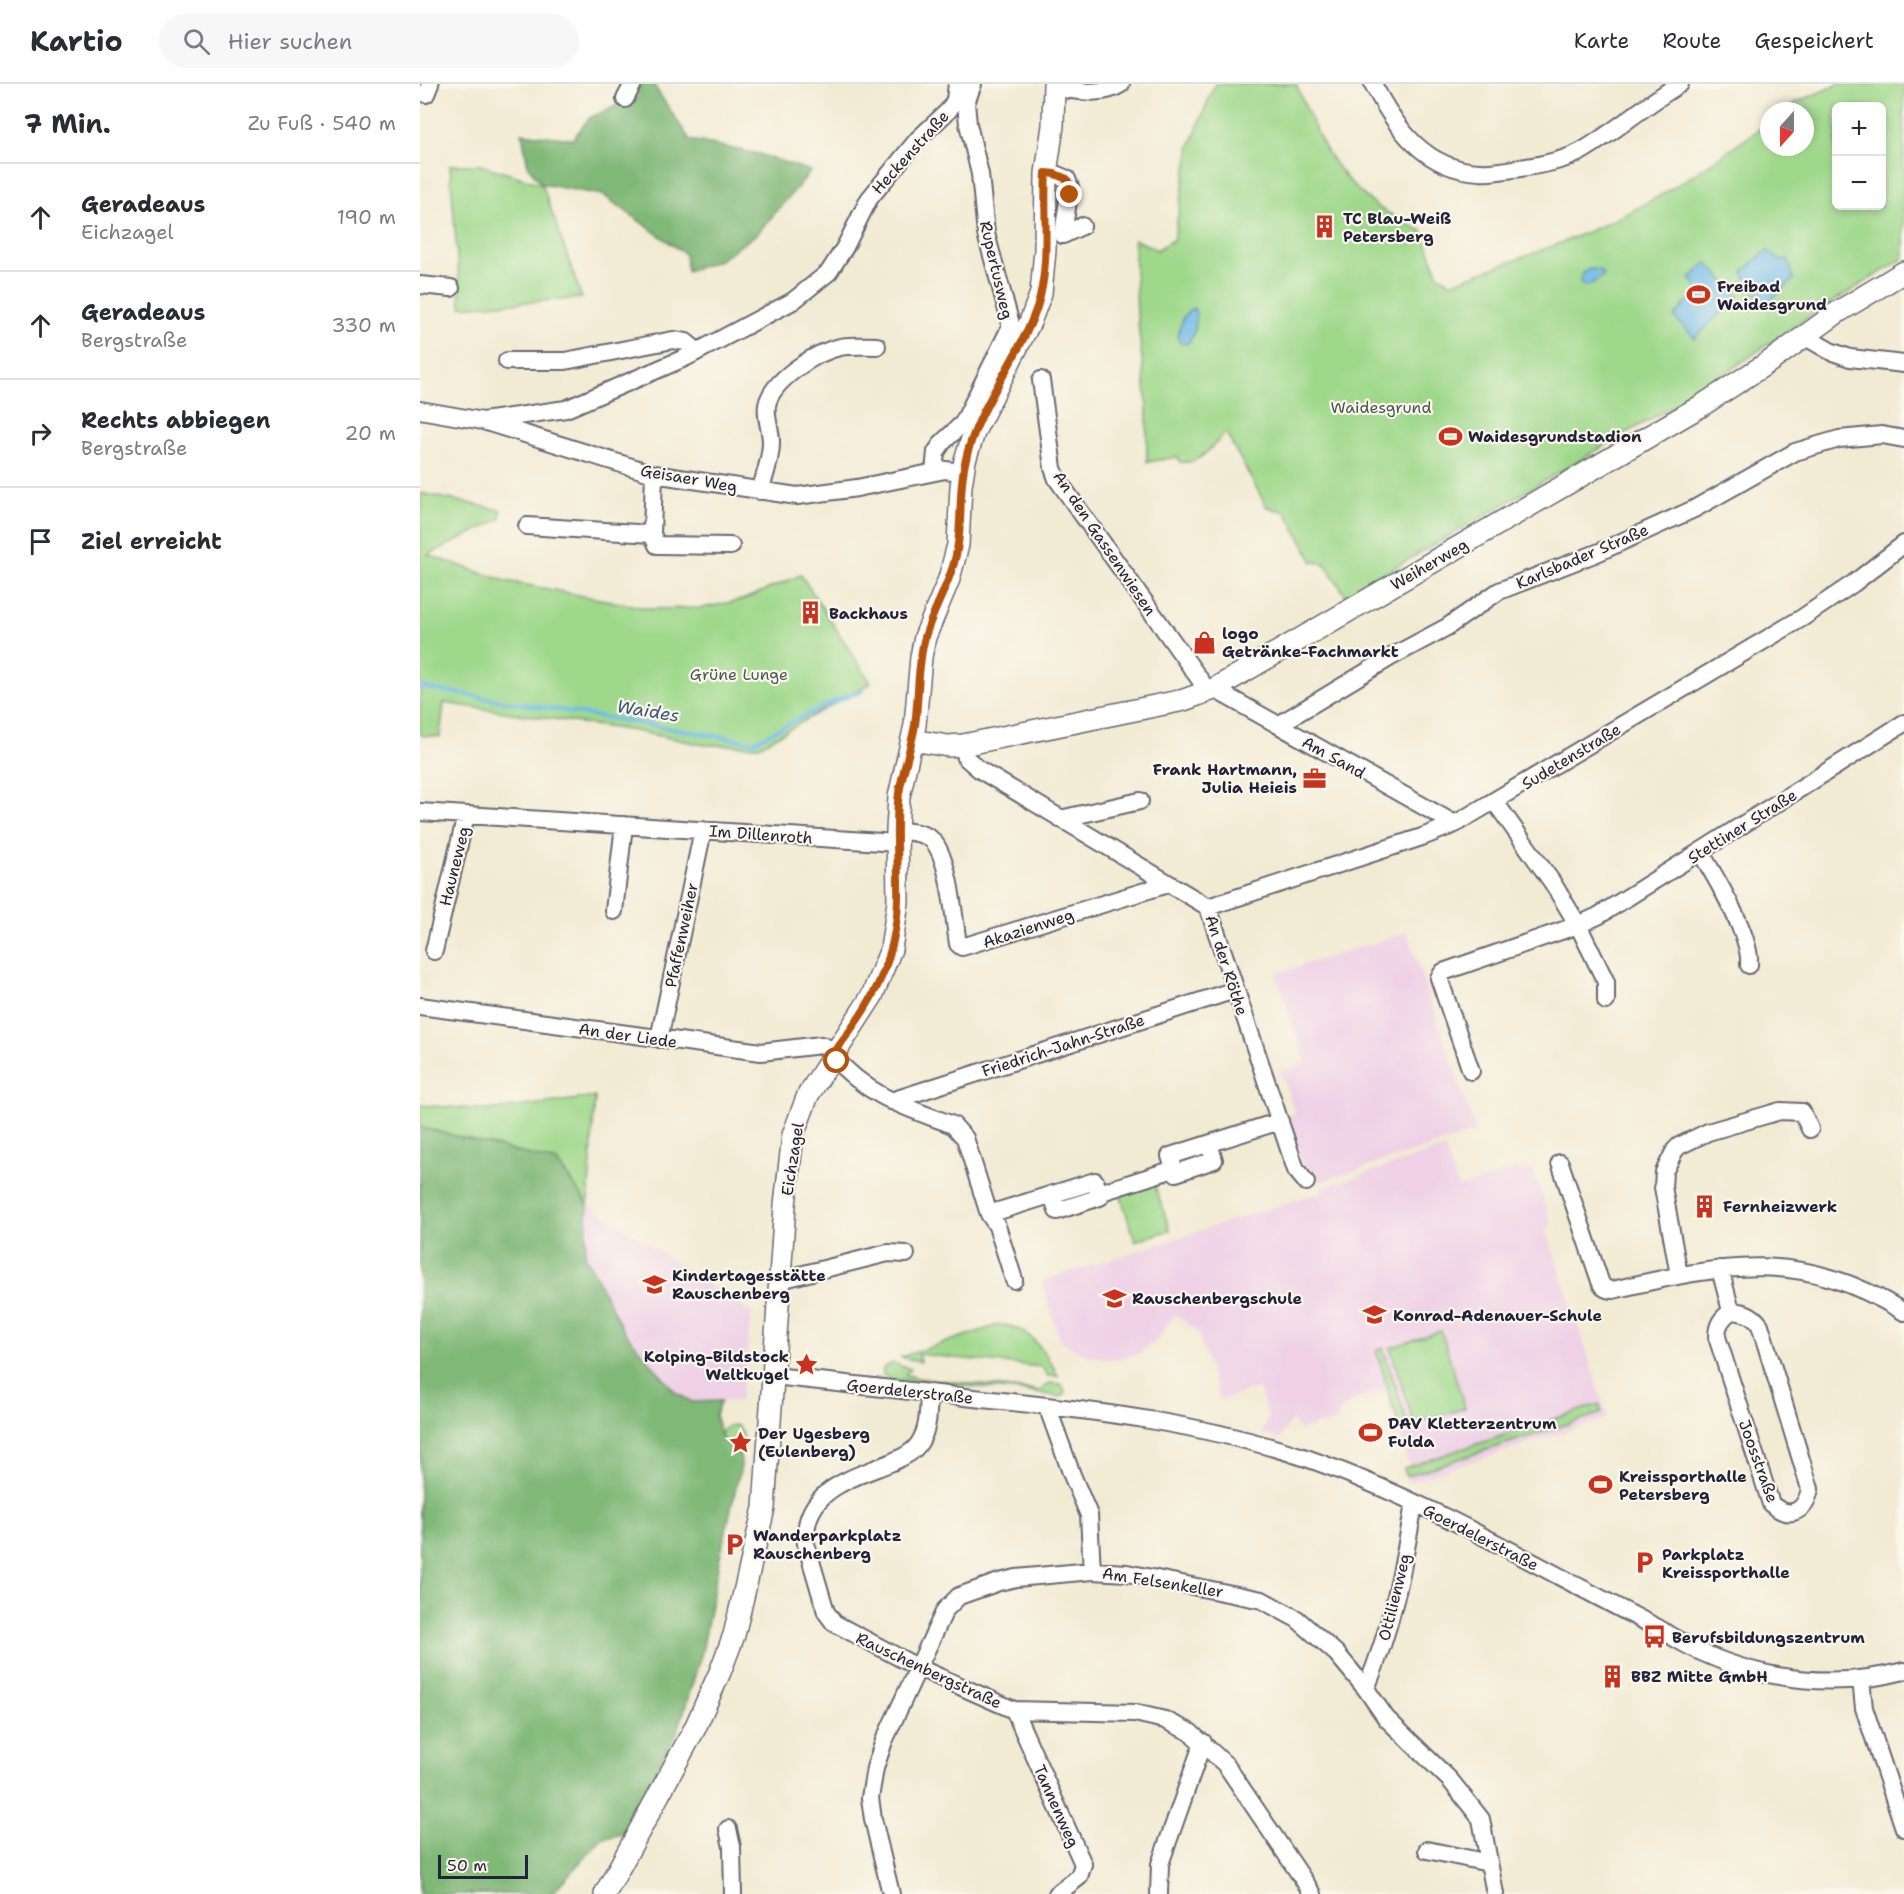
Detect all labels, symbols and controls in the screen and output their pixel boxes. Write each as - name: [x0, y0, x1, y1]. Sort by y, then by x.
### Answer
- search box: [159, 14, 579, 68]
- text: Kartio: [30, 22, 123, 60]
- icon: search: [180, 25, 213, 58]
- text: Hier suchen: [228, 27, 352, 56]
- text: Karte: [1574, 27, 1629, 55]
- text: Route: [1662, 27, 1721, 55]
- text: Gespeichert: [1754, 27, 1874, 55]
- north arrow: [1760, 102, 1814, 156]
- map controls: [1832, 102, 1886, 210]
- button: +: [1832, 102, 1886, 156]
- text: 7 Min.: [24, 106, 111, 141]
- street label: Heckenstraße: [867, 106, 954, 199]
- text: Zu Fuß · 540 m: [248, 110, 396, 136]
- button: −: [1832, 156, 1886, 210]
- route end: [1056, 181, 1082, 207]
- text: Geradeaus: [81, 190, 205, 219]
- icon: ahead: [24, 201, 57, 234]
- text: 190 m: [337, 204, 396, 230]
- place label: TC Blau-Weiß Petersberg: [1343, 208, 1451, 247]
- building icon: TC Blau-Weiß Petersberg: [1312, 214, 1338, 240]
- text: Eichzagel: [81, 219, 174, 245]
- street label: Rupertusweg: [975, 219, 1018, 322]
- place label: Freibad Waidesgrund: [1717, 276, 1827, 315]
- sports icon: Freibad Waidesgrund: [1686, 282, 1712, 308]
- text: Geradeaus: [81, 298, 205, 327]
- icon: ahead: [24, 309, 57, 342]
- text: 330 m: [332, 312, 396, 338]
- text: Bergstraße: [81, 327, 187, 353]
- park label: Waidesgrund: [1330, 397, 1432, 418]
- text: Rechts abbiegen: [81, 406, 270, 435]
- icon: right: [24, 417, 57, 450]
- text: 20 m: [345, 420, 396, 446]
- sports icon: Waidesgrundstadion: [1437, 423, 1463, 449]
- place label: Waidesgrundstadion: [1468, 426, 1642, 447]
- text: Bergstraße: [81, 435, 187, 461]
- street label: Geisaer Weg: [639, 460, 739, 497]
- street label: An den Gassenwiesen: [1048, 467, 1161, 620]
- street label: Karlsbader Straße: [1513, 519, 1652, 594]
- icon: arrive: [24, 525, 57, 558]
- text: Ziel erreicht: [81, 527, 222, 556]
- street label: Weiherweg: [1387, 534, 1472, 595]
- building icon: Backhaus: [798, 600, 824, 626]
- place label: Backhaus: [829, 603, 908, 624]
- place label: logo Getränke-Fachmarkt: [1222, 623, 1399, 662]
- shop icon: logo Getränke-Fachmarkt: [1191, 629, 1217, 655]
- park label: Grüne Lunge: [690, 664, 788, 685]
- water label: Waides: [615, 694, 681, 728]
- street label: Sudetenstraße: [1518, 719, 1625, 794]
- street label: Am Sand: [1298, 731, 1369, 783]
- place label: Frank Hartmann, Julia Heieis: [1153, 759, 1297, 798]
- office icon: Frank Hartmann, Julia Heieis: [1302, 765, 1328, 791]
- street label: Stettiner Straße: [1684, 784, 1801, 868]
- street label: Im Dillenroth: [708, 820, 813, 849]
- street label: Hauneweg: [434, 824, 475, 908]
- street label: Pfaffenweiher: [660, 881, 703, 990]
- street label: Akazienweg: [980, 904, 1077, 953]
- street label: An der Röthe: [1200, 912, 1253, 1018]
- street label: Friedrich-Jahn-Straße: [979, 1009, 1147, 1082]
- street label: An der Liede: [577, 1018, 678, 1053]
- route start: [823, 1047, 849, 1073]
- street label: Eichzagel: [776, 1121, 809, 1197]
- building icon: Fernheizwerk: [1692, 1193, 1718, 1219]
- place label: Fernheizwerk: [1723, 1196, 1837, 1217]
- place label: Kindertagesstätte Rauschenberg: [672, 1265, 826, 1304]
- school or university icon: Kindertagesstätte Rauschenberg: [641, 1271, 667, 1297]
- school or university icon: Rauschenbergschule: [1101, 1285, 1127, 1311]
- place label: Rauschenbergschule: [1132, 1288, 1303, 1309]
- school or university icon: Konrad-Adenauer-Schule: [1362, 1302, 1388, 1328]
- place label: Konrad-Adenauer-Schule: [1393, 1305, 1603, 1326]
- place label: Kolping-Bildstock Weltkugel: [644, 1346, 789, 1385]
- place icon: Kolping-Bildstock Weltkugel: [794, 1352, 820, 1378]
- street label: Goerdelerstraße: [846, 1374, 974, 1409]
- place label: DAV Kletterzentrum Fulda: [1388, 1413, 1557, 1452]
- street label: Joosstraße: [1734, 1417, 1783, 1505]
- sports icon: DAV Kletterzentrum Fulda: [1357, 1419, 1383, 1445]
- place label: Der Ugesberg (Eulenberg): [758, 1423, 870, 1462]
- place icon: Der Ugesberg (Eulenberg): [727, 1429, 753, 1455]
- place label: Kreissporthalle Petersberg: [1619, 1466, 1747, 1505]
- sports icon: Kreissporthalle Petersberg: [1588, 1472, 1614, 1498]
- street label: Goerdelerstraße: [1419, 1499, 1542, 1576]
- place label: Wanderparkplatz Rauschenberg: [753, 1525, 902, 1564]
- parking icon: Wanderparkplatz Rauschenberg: [722, 1531, 748, 1557]
- place label: Parkplatz Kreissporthalle: [1662, 1544, 1790, 1583]
- parking icon: Parkplatz Kreissporthalle: [1631, 1550, 1657, 1576]
- street label: Ottilienweg: [1374, 1551, 1416, 1643]
- street label: Am Felsenkeller: [1101, 1563, 1225, 1602]
- bus stop icon: Berufsbildungszentrum: [1641, 1624, 1667, 1650]
- street label: Rauschenbergstraße: [853, 1627, 1005, 1713]
- place label: Berufsbildungszentrum: [1672, 1627, 1865, 1648]
- building icon: BBZ Mitte GmbH: [1600, 1663, 1626, 1689]
- place label: BBZ Mitte GmbH: [1631, 1666, 1768, 1687]
- street label: Tannenweg: [1029, 1762, 1084, 1851]
- scale bar: [438, 1852, 528, 1880]
- text: 50 m: [447, 1855, 487, 1876]

